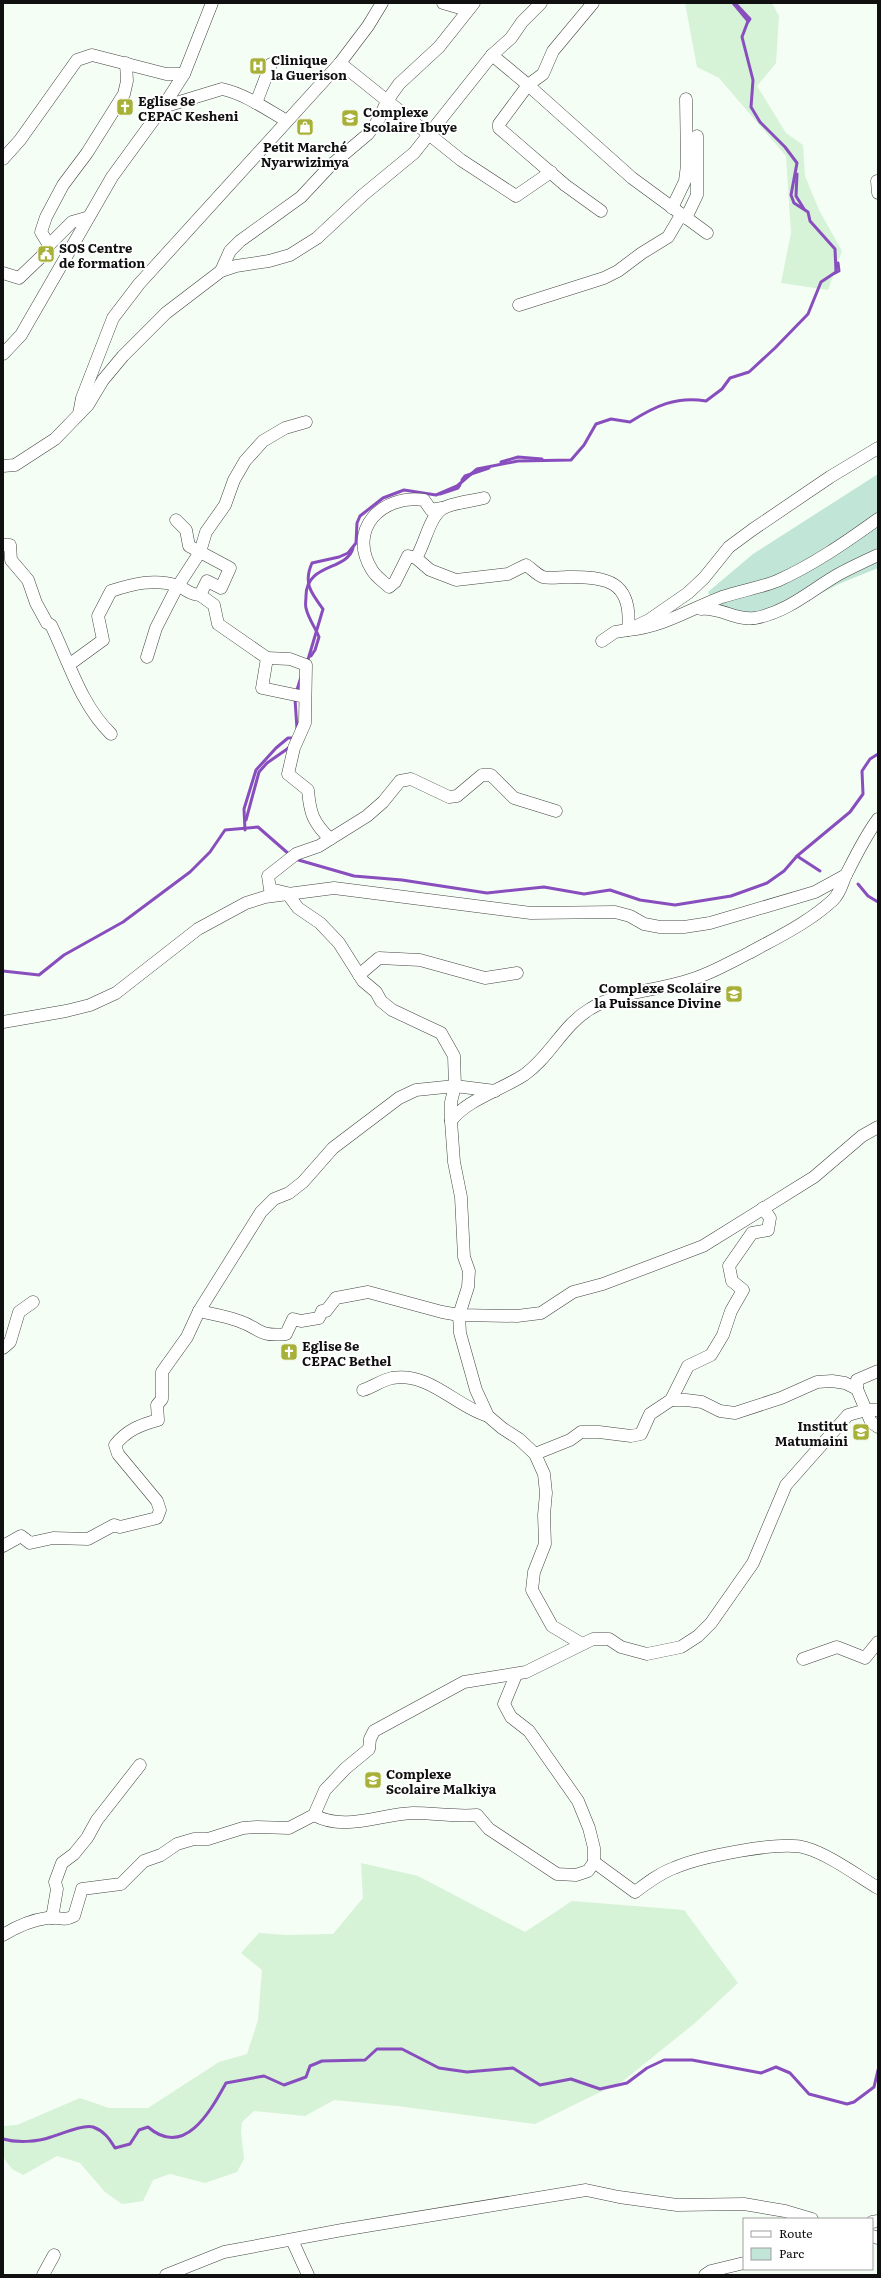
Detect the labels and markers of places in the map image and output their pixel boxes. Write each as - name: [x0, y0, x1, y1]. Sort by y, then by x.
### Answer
- place label: Clinique la Guerison: [271, 50, 347, 84]
- hospital icon: Clinique la Guerison: [248, 56, 268, 76]
- place label: Eglise 8e CEPAC Kesheni: [138, 91, 239, 125]
- church icon: Eglise 8e CEPAC Kesheni: [115, 97, 135, 117]
- place label: Complexe Scolaire Ibuye: [363, 102, 457, 136]
- school or university icon: Complexe Scolaire Ibuye: [340, 108, 360, 128]
- shop icon: Petit Marché Nyarwizimya: [295, 117, 315, 137]
- place label: Petit Marché Nyarwizimya: [261, 137, 350, 171]
- place label: SOS Centre de formation: [59, 238, 145, 272]
- public building icon: SOS Centre de formation: [36, 244, 56, 264]
- place label: Complexe Scolaire la Puissance Divine: [594, 978, 721, 1012]
- school or university icon: Complexe Scolaire la Puissance Divine: [724, 984, 744, 1004]
- place label: Eglise 8e CEPAC Bethel: [302, 1336, 392, 1370]
- church icon: Eglise 8e CEPAC Bethel: [279, 1342, 299, 1362]
- place label: Institut Matumaini: [775, 1416, 848, 1450]
- school or university icon: Institut Matumaini: [851, 1422, 871, 1442]
- place label: Complexe Scolaire Malkiya: [386, 1764, 497, 1798]
- school or university icon: Complexe Scolaire Malkiya: [363, 1770, 383, 1790]

